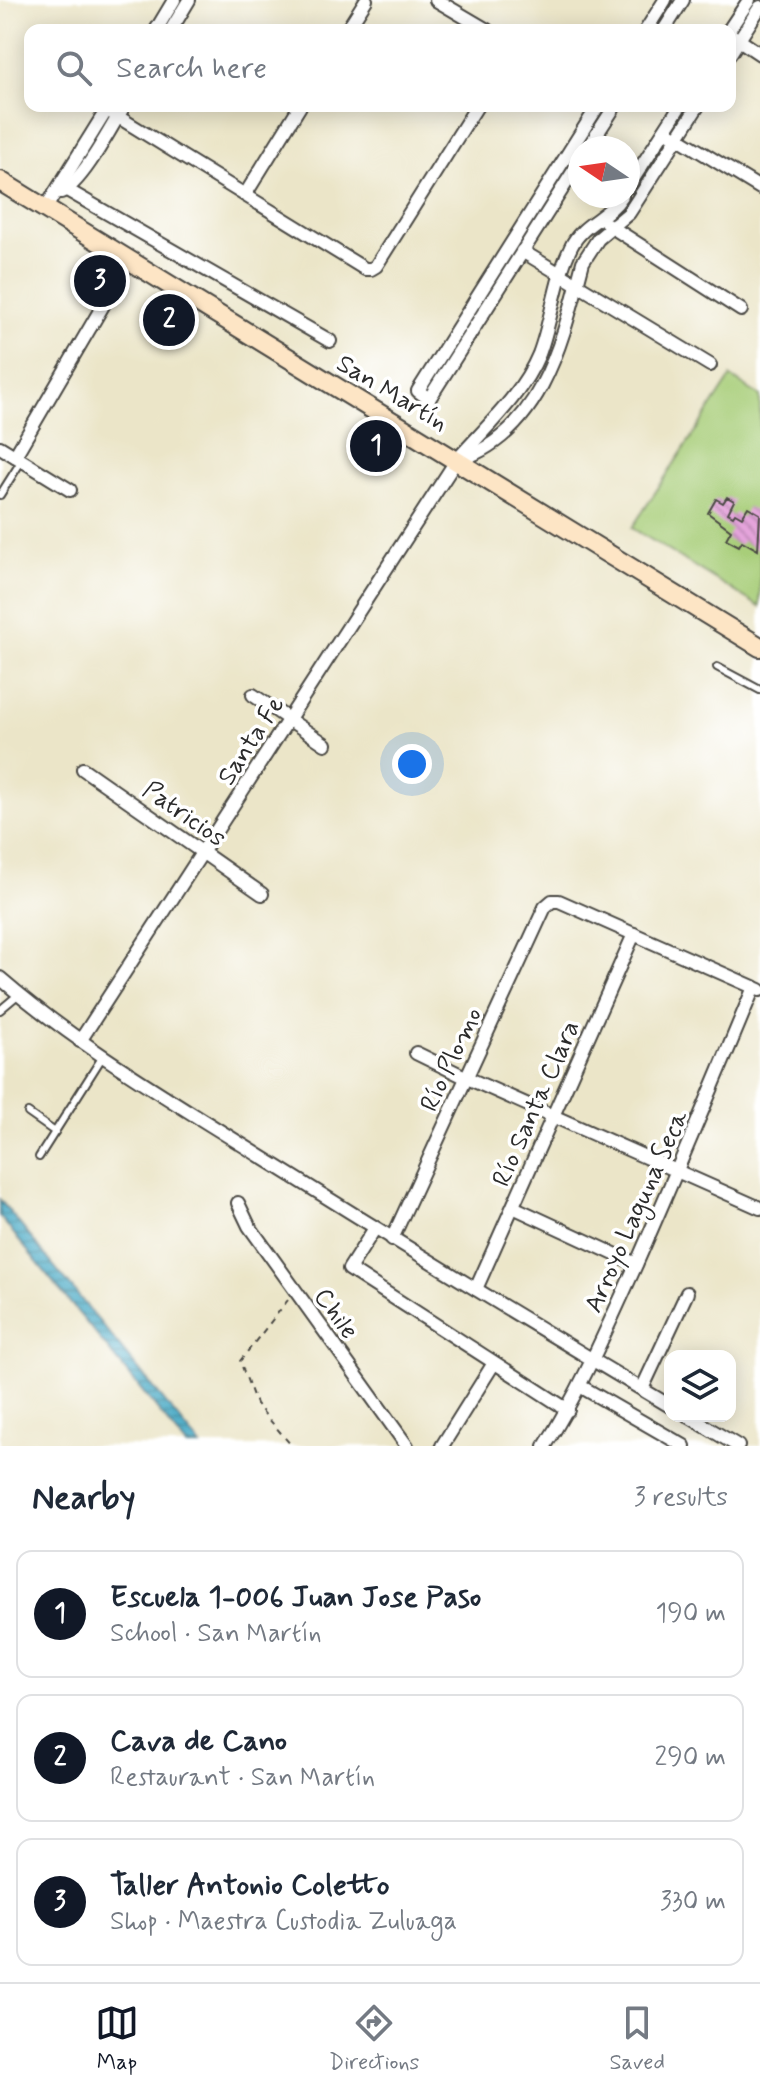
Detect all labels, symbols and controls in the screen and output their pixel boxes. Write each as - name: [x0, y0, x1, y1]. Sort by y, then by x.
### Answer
- search box: [24, 24, 736, 112]
- icon: search: [52, 46, 96, 90]
- text: Search here: [116, 49, 267, 88]
- north arrow: [568, 136, 640, 208]
- pin: 3: [74, 251, 126, 311]
- pin: 2: [143, 290, 195, 350]
- street label: San Martín: [330, 347, 454, 440]
- pin: 1: [350, 416, 402, 476]
- street label: Santa Fe: [210, 690, 293, 792]
- your location: [392, 744, 432, 784]
- street label: Patricios: [136, 774, 232, 856]
- street label: Río Plomo: [413, 1002, 491, 1117]
- street label: Río Santa Clara: [485, 1015, 589, 1192]
- street label: Arroyo Laguna Seca: [577, 1105, 699, 1319]
- street label: Chile: [305, 1282, 365, 1347]
- map controls: [664, 1350, 736, 1422]
- button: layers: [664, 1350, 736, 1422]
- text: Nearby: [32, 1476, 136, 1521]
- text: 3 results: [634, 1481, 728, 1515]
- text: Escuela 1-006 Juan Jose Paso: [110, 1578, 481, 1617]
- text: 1: [54, 1597, 66, 1631]
- text: 190 m: [656, 1597, 726, 1631]
- text: School · San Martín: [110, 1617, 322, 1651]
- text: Cava de Cano: [110, 1722, 287, 1761]
- text: 2: [54, 1741, 66, 1775]
- text: 290 m: [654, 1741, 726, 1775]
- text: Restaurant · San Martín: [110, 1761, 375, 1795]
- text: Taller Antonio Coletto: [110, 1866, 390, 1905]
- text: 3: [54, 1885, 66, 1919]
- text: 330 m: [660, 1885, 726, 1919]
- text: Shop · Maestra Custodia Zuluaga: [110, 1905, 457, 1939]
- tab: Map: [95, 2001, 139, 2077]
- tab: Directions: [329, 2001, 419, 2077]
- tab: Saved: [609, 2001, 665, 2077]

